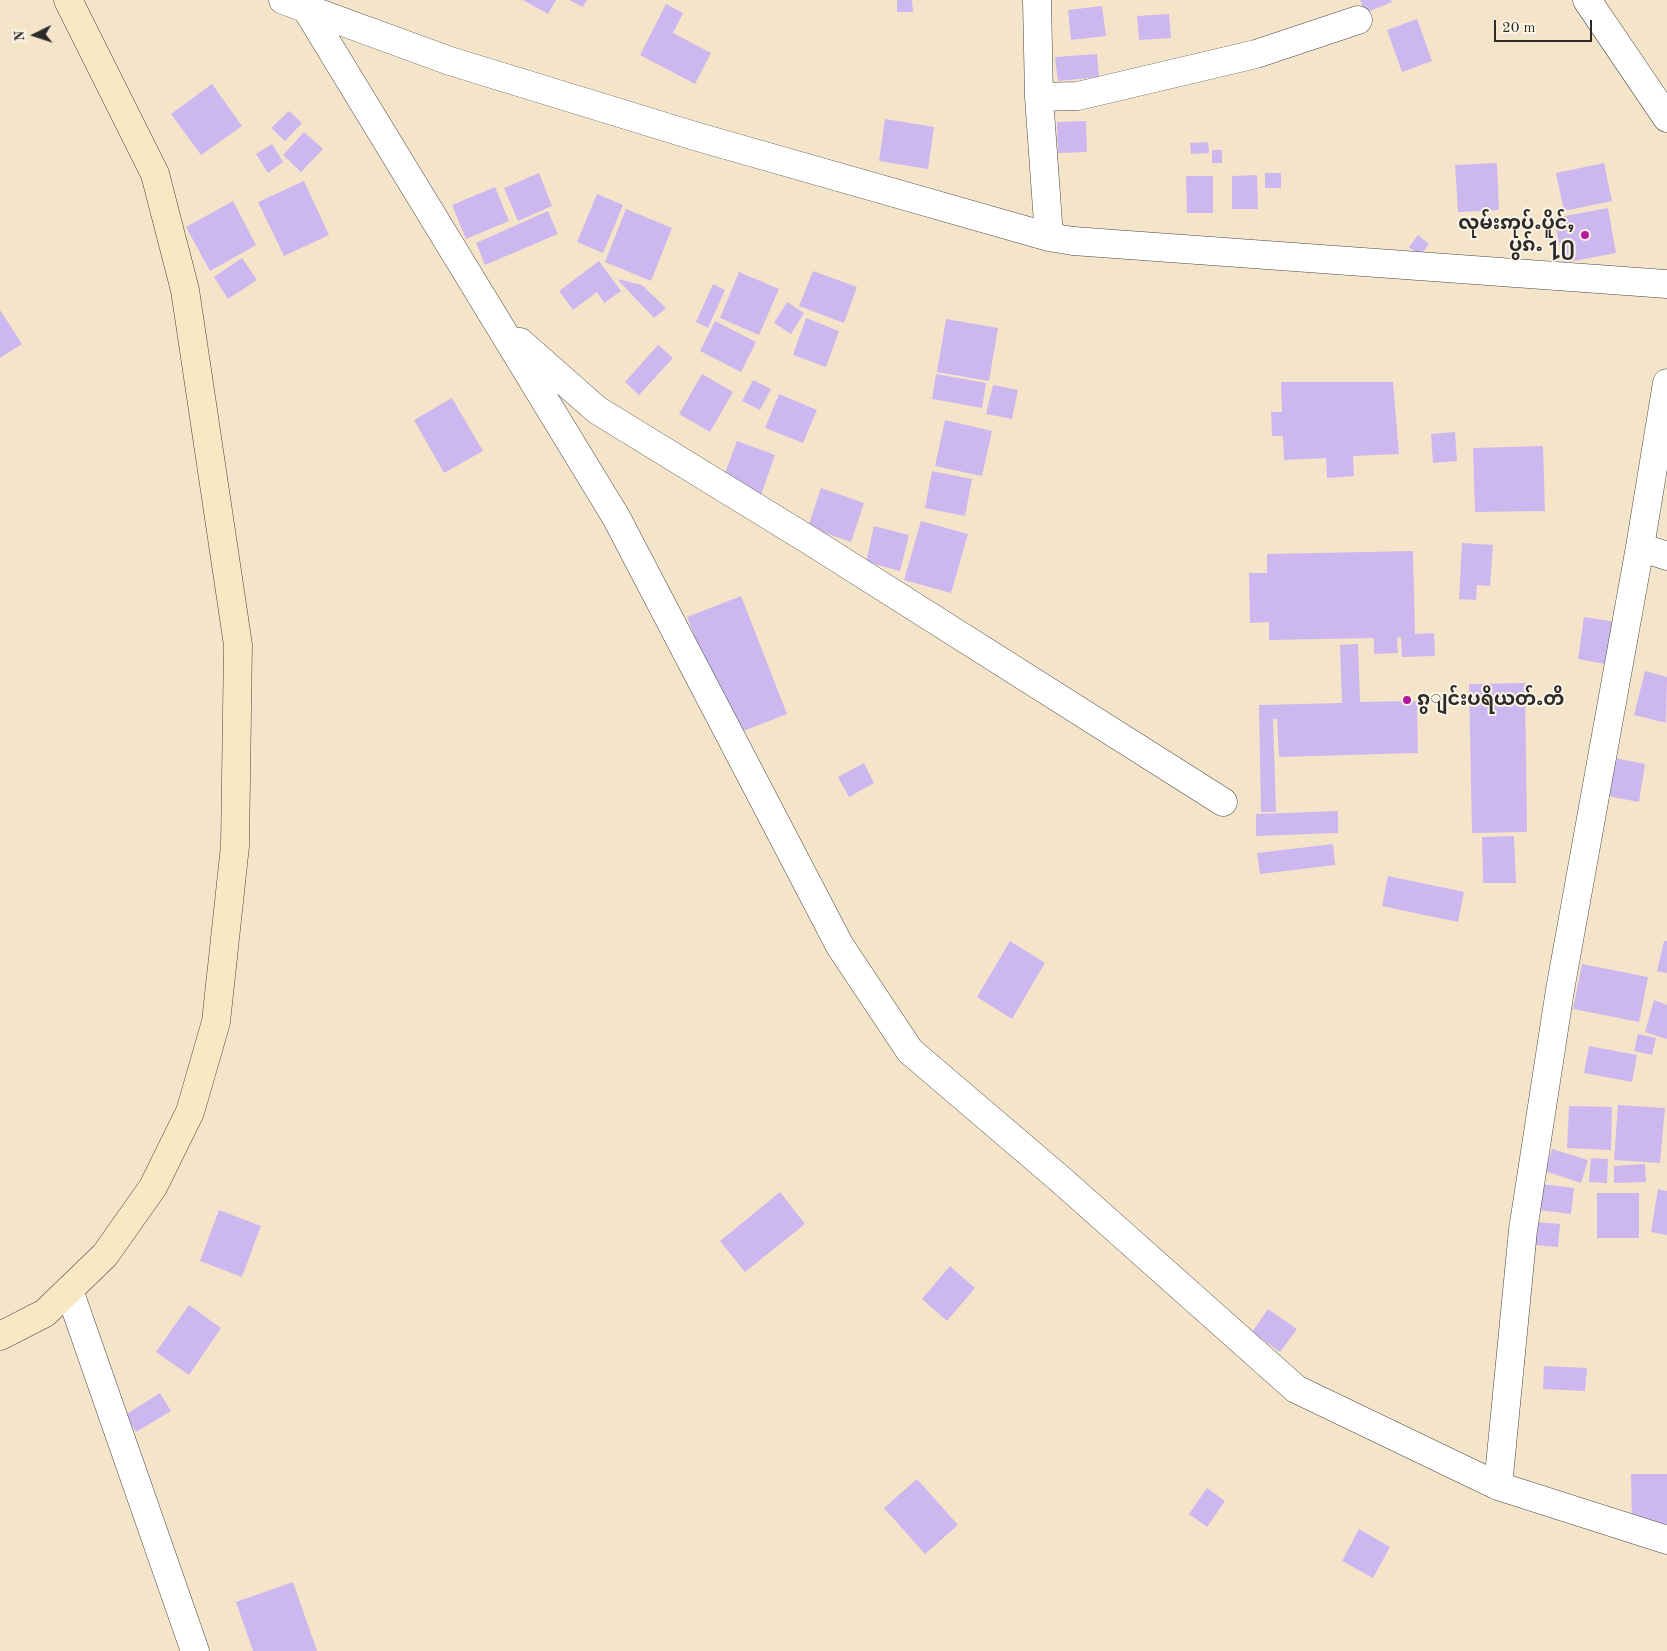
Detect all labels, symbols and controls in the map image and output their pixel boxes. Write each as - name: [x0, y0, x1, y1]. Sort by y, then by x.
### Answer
- north arrow: [10, 10, 60, 60]
- scale bar: [1497, 10, 1594, 42]
- text: 20 m: [1502, 21, 1536, 36]
- text: N: [13, 30, 27, 42]
- place label: လုမ်းဢုပ်ႉပိူင်ႇ ပွၵ်ႉ ႑႐: [1458, 213, 1575, 257]
- marker: လုမ်းဢုပ်ႉပိူင်ႇ ပွၵ်ႉ ႑႐: [1579, 229, 1591, 241]
- place label: ၵွျင်းပရိယတ်ႉတိ: [1417, 689, 1564, 711]
- marker: ၵွျင်းပရိယတ်ႉတိ: [1401, 694, 1413, 706]

